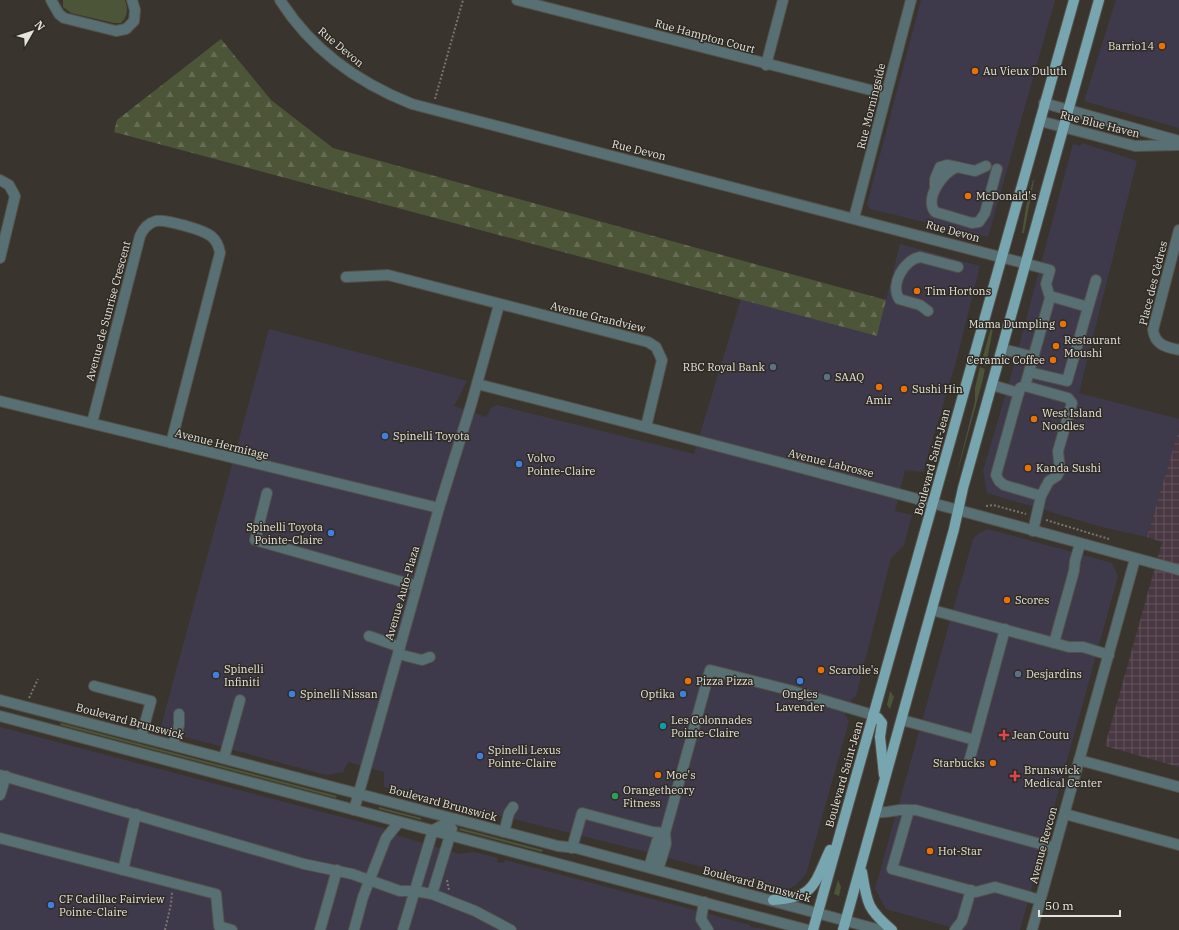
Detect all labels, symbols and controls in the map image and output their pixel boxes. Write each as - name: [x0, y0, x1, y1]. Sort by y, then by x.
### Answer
- north arrow: [12, 12, 52, 52]
- street label: Rue Hampton Court: [653, 16, 757, 56]
- text: N: [32, 18, 48, 34]
- street label: Rue Devon: [315, 24, 367, 70]
- place label: Barrio14: [1108, 39, 1154, 53]
- marker: Barrio14: [1157, 41, 1167, 51]
- street label: Rue Morningside: [854, 61, 888, 150]
- place label: Au Vieux Duluth: [983, 64, 1067, 78]
- marker: Au Vieux Duluth: [970, 66, 980, 76]
- street label: Rue Blue Haven: [1059, 107, 1141, 141]
- street label: Rue Devon: [610, 137, 668, 163]
- place label: McDonald's: [976, 189, 1036, 203]
- marker: McDonald's: [963, 191, 973, 201]
- street label: Rue Devon: [924, 217, 982, 245]
- street label: Avenue de Sunrise Crescent: [83, 239, 133, 383]
- street label: Place des Cèdres: [1136, 239, 1170, 327]
- place label: Tim Hortons: [925, 284, 991, 298]
- marker: Tim Hortons: [912, 286, 922, 296]
- street label: Avenue Grandview: [549, 298, 647, 336]
- place label: Mama Dumpling: [969, 317, 1055, 331]
- marker: Mama Dumpling: [1058, 319, 1068, 329]
- place label: Restaurant Moushi: [1064, 333, 1121, 360]
- marker: Restaurant Moushi: [1051, 341, 1061, 351]
- place label: Ceramic Coffee: [967, 353, 1045, 367]
- marker: Ceramic Coffee: [1048, 355, 1058, 365]
- place label: RBC Royal Bank: [683, 360, 766, 374]
- marker: RBC Royal Bank: [768, 362, 778, 372]
- place label: SAAQ: [835, 370, 864, 384]
- marker: SAAQ: [822, 372, 832, 382]
- marker: Amir: [874, 382, 884, 392]
- place label: Sushi Hin: [912, 382, 963, 396]
- marker: Sushi Hin: [899, 384, 909, 394]
- place label: Amir: [866, 393, 892, 407]
- place label: West Island Noodles: [1042, 406, 1102, 433]
- street label: Boulevard Saint-Jean: [911, 407, 953, 517]
- marker: West Island Noodles: [1029, 414, 1039, 424]
- street label: Avenue Hermitage: [174, 426, 270, 462]
- place label: Spinelli Toyota: [393, 429, 470, 443]
- marker: Spinelli Toyota: [380, 431, 390, 441]
- street label: Avenue Labrosse: [787, 446, 875, 480]
- place label: Volvo Pointe-Claire: [527, 451, 596, 478]
- marker: Volvo Pointe-Claire: [514, 459, 524, 469]
- place label: Kanda Sushi: [1036, 461, 1101, 475]
- marker: Kanda Sushi: [1023, 463, 1033, 473]
- place label: Spinelli Toyota Pointe-Claire: [246, 520, 323, 547]
- marker: Spinelli Toyota Pointe-Claire: [326, 528, 336, 538]
- street label: Avenue Auto-Plaza: [382, 544, 422, 642]
- place label: Scores: [1015, 593, 1049, 607]
- marker: Scores: [1002, 595, 1012, 605]
- place label: Spinelli Infiniti: [224, 662, 264, 689]
- place label: Scarolie's: [829, 663, 879, 677]
- marker: Scarolie's: [816, 665, 826, 675]
- place label: Desjardins: [1026, 667, 1082, 681]
- marker: Desjardins: [1013, 669, 1023, 679]
- marker: Spinelli Infiniti: [211, 670, 221, 680]
- place label: Pizza Pizza: [696, 674, 754, 688]
- marker: Pizza Pizza: [683, 676, 693, 686]
- marker: Ongles Lavender: [795, 676, 805, 686]
- place label: Spinelli Nissan: [300, 687, 378, 701]
- place label: Optika: [641, 687, 675, 701]
- place label: Ongles Lavender: [776, 687, 824, 714]
- marker: Spinelli Nissan: [287, 689, 297, 699]
- marker: Optika: [678, 689, 688, 699]
- street label: Boulevard Brunswick: [75, 700, 186, 742]
- place label: Les Colonnades Pointe-Claire: [671, 713, 752, 740]
- street label: Boulevard Saint-Jean: [822, 719, 866, 829]
- marker: Les Colonnades Pointe-Claire: [658, 721, 668, 731]
- place label: Jean Coutu: [1012, 728, 1069, 742]
- marker: Jean Coutu: [999, 730, 1009, 740]
- place label: Spinelli Lexus Pointe-Claire: [488, 743, 561, 770]
- marker: Spinelli Lexus Pointe-Claire: [475, 751, 485, 761]
- place label: Starbucks: [933, 756, 985, 770]
- marker: Starbucks: [988, 758, 998, 768]
- place label: Brunswick Medical Center: [1024, 763, 1102, 790]
- place label: Moe's: [666, 768, 696, 782]
- marker: Moe's: [653, 770, 663, 780]
- marker: Brunswick Medical Center: [1009, 770, 1021, 782]
- street label: Boulevard Brunswick: [388, 782, 499, 824]
- place label: Orangetheory Fitness: [623, 783, 695, 810]
- marker: Orangetheory Fitness: [610, 791, 620, 801]
- street label: Avenue Revcon: [1026, 805, 1060, 885]
- place label: Hot-Star: [938, 844, 982, 858]
- marker: Hot-Star: [925, 846, 935, 856]
- street label: Boulevard Brunswick: [702, 863, 813, 905]
- place label: CF Cadillac Fairview Pointe-Claire: [59, 892, 165, 919]
- scale bar: [1039, 892, 1120, 918]
- text: 50 m: [1045, 898, 1074, 913]
- marker: CF Cadillac Fairview Pointe-Claire: [46, 900, 56, 910]

